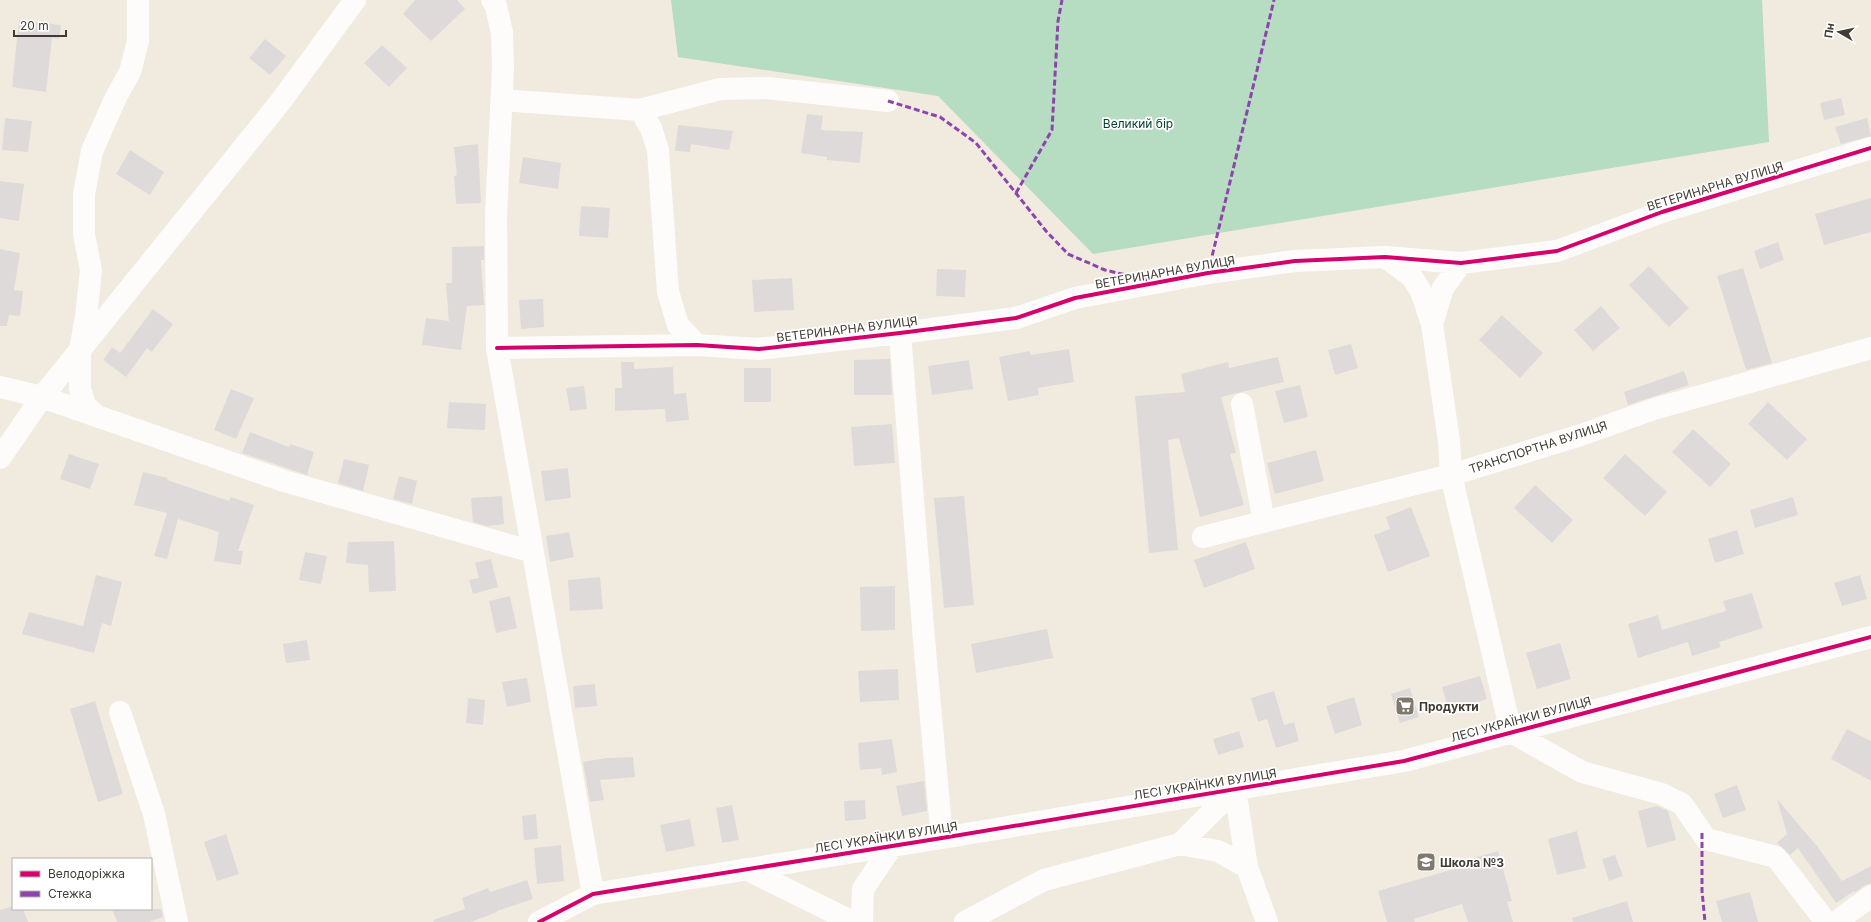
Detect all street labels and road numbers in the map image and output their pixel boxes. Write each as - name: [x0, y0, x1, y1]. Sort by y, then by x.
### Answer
- street label: ВЕТЕРИНАРНА ВУЛИЦЯ: [1645, 158, 1785, 214]
- street label: ВЕТЕРИНАРНА ВУЛИЦЯ: [1094, 252, 1236, 292]
- street label: ВЕТЕРИНАРНА ВУЛИЦЯ: [776, 313, 918, 345]
- street label: ТРАНСПОРТНА ВУЛИЦЯ: [1467, 418, 1609, 476]
- street label: ЛЕСІ УКРАЇНКИ ВУЛИЦЯ: [1449, 693, 1593, 745]
- street label: ЛЕСІ УКРАЇНКИ ВУЛИЦЯ: [1132, 765, 1278, 803]
- street label: ЛЕСІ УКРАЇНКИ ВУЛИЦЯ: [813, 818, 959, 856]

